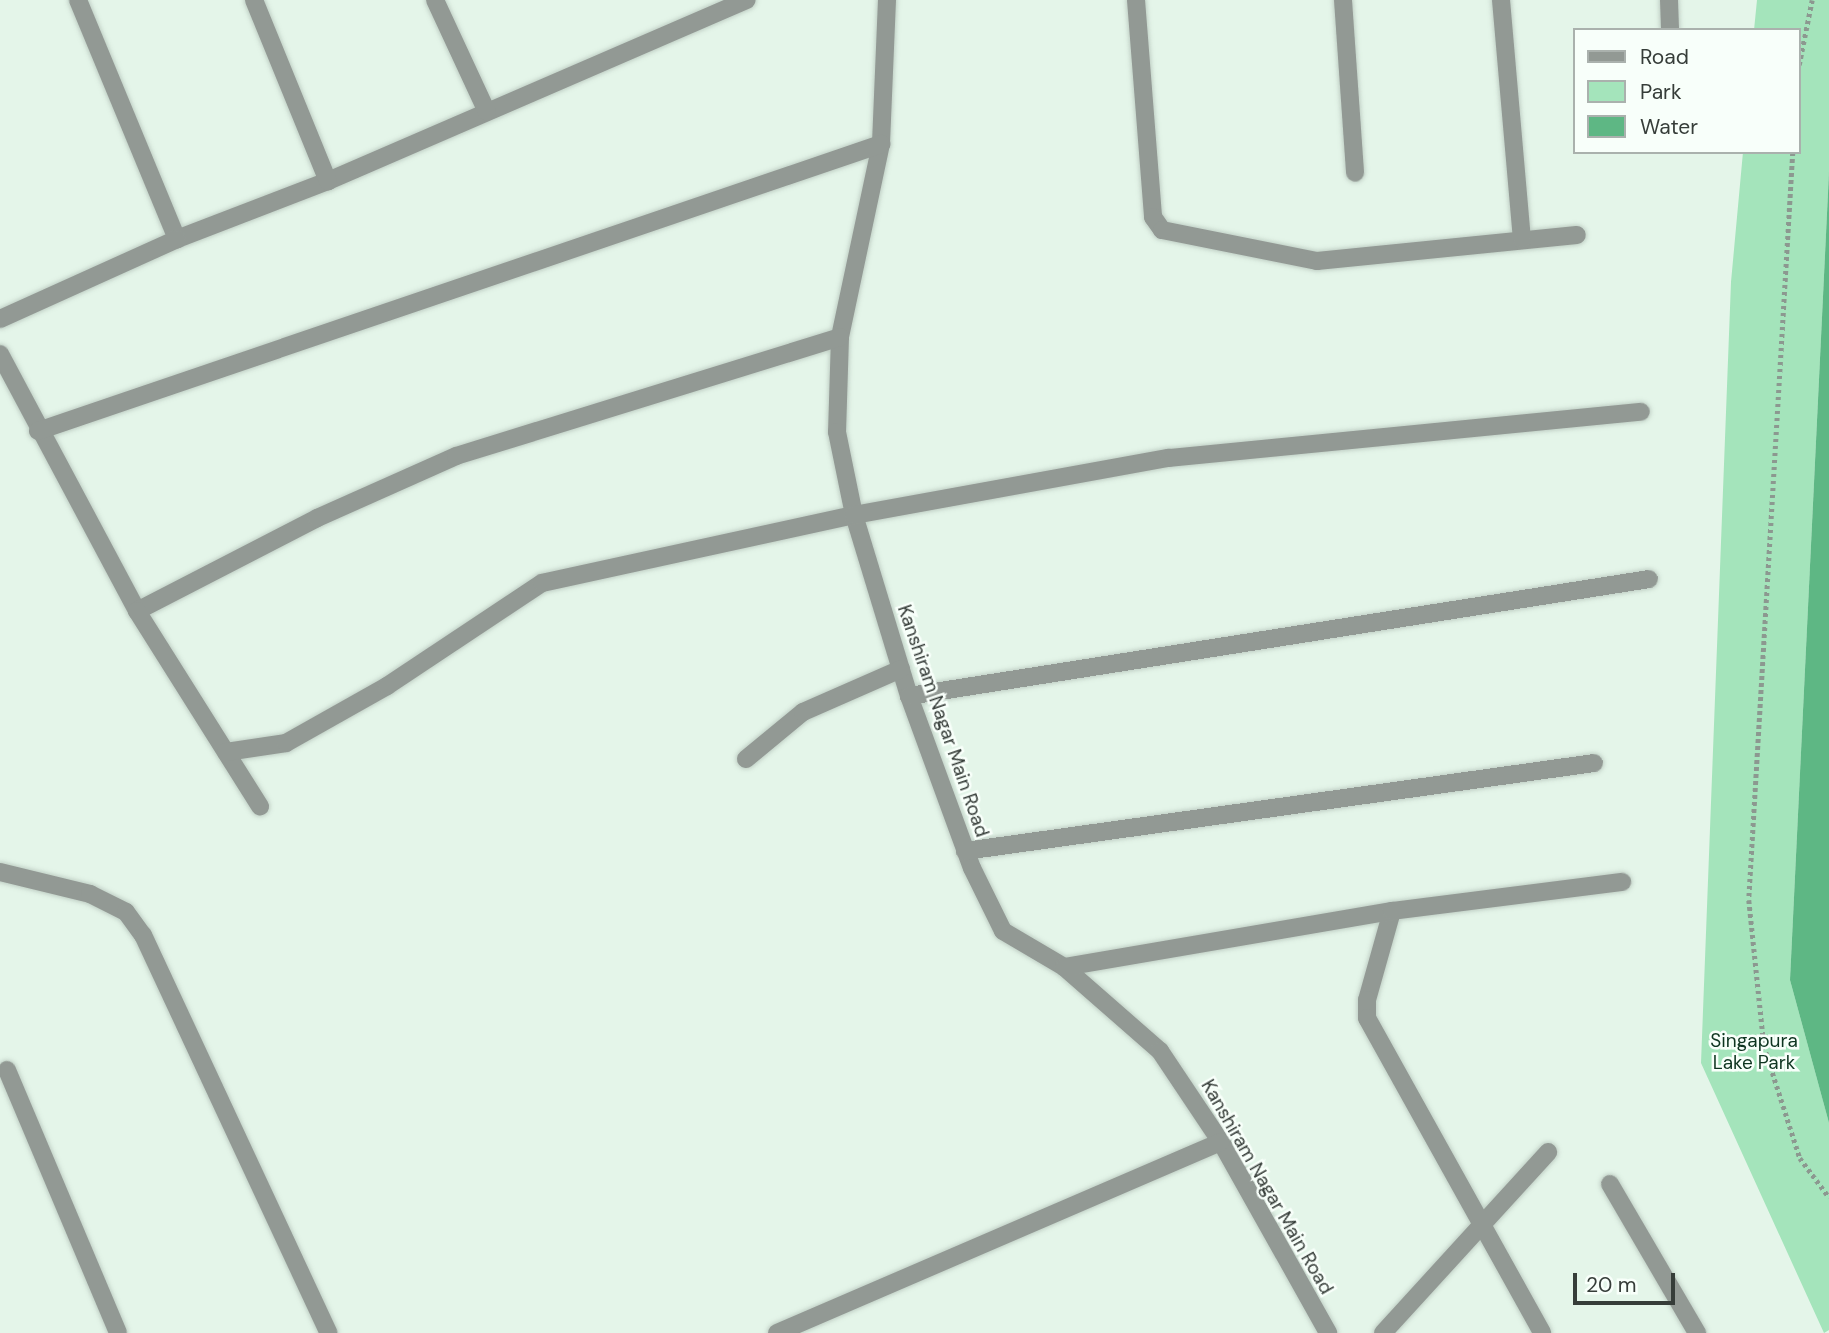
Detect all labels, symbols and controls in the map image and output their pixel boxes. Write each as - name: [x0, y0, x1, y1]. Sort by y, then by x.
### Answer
- legend: [1574, 28, 1801, 154]
- text: Road: [1640, 43, 1689, 71]
- text: Park: [1640, 78, 1681, 106]
- text: Water: [1640, 113, 1698, 141]
- street label: Kanshiram Nagar Main Road: [893, 602, 993, 840]
- park label: Singapura Lake Park: [1710, 1030, 1798, 1074]
- street label: Kanshiram Nagar Main Road: [1196, 1076, 1338, 1298]
- scale bar: [1577, 1260, 1678, 1304]
- text: 20 m: [1586, 1271, 1637, 1299]

